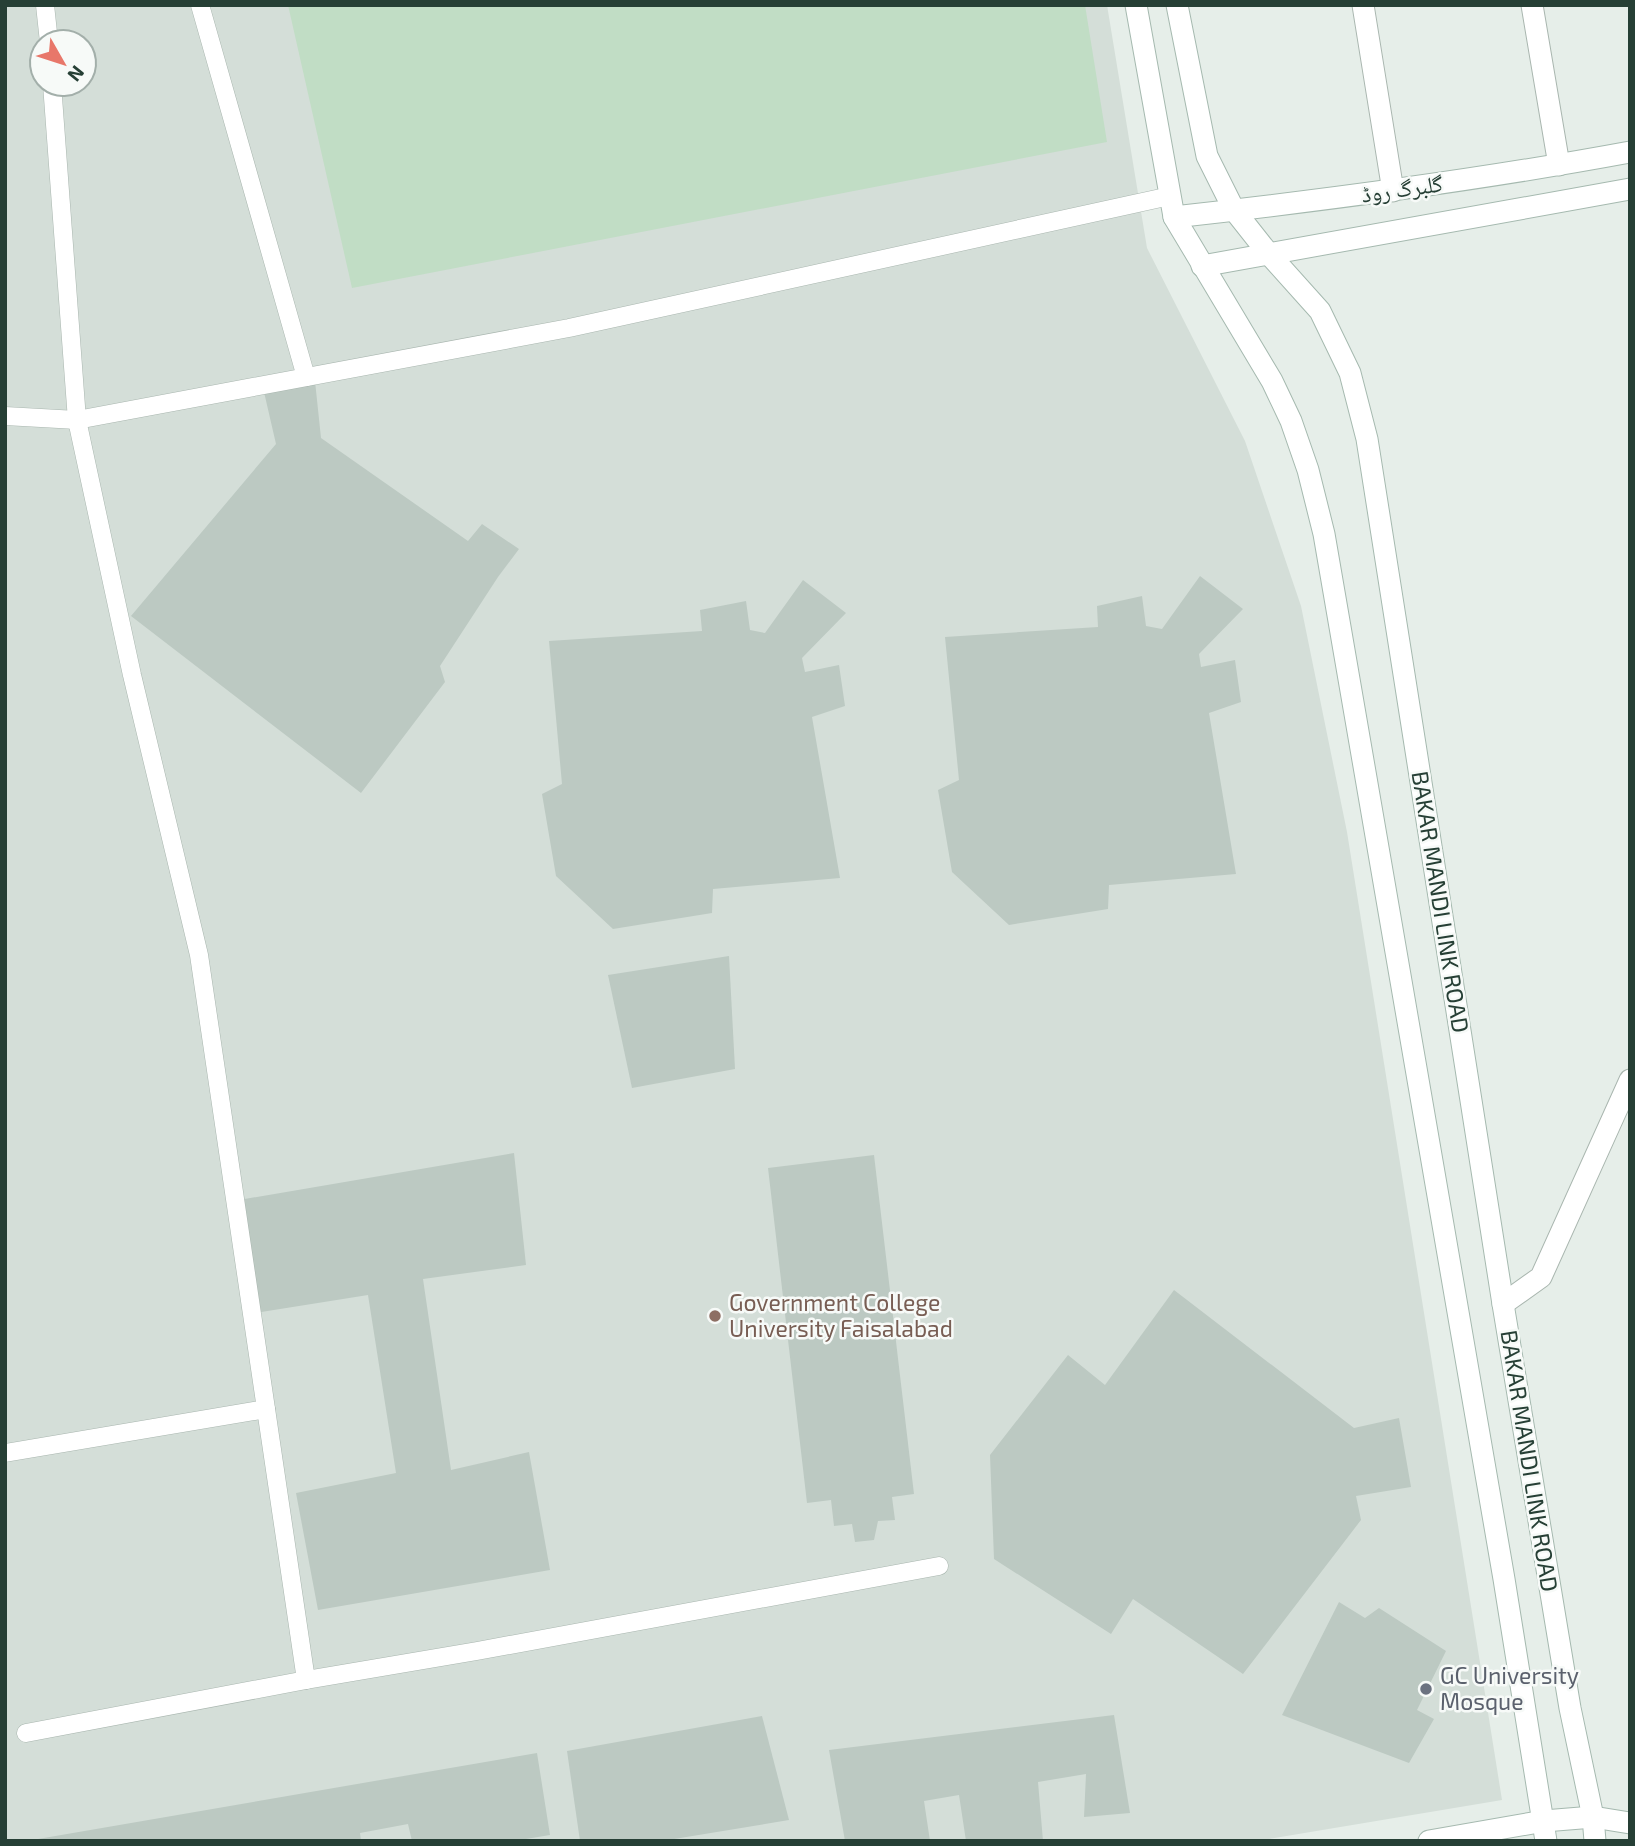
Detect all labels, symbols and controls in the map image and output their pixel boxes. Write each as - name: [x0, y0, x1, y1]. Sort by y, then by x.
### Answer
- north arrow: [28, 28, 98, 98]
- text: N: [63, 61, 90, 87]
- street label: گلبرگ روڈ: [1359, 168, 1445, 208]
- street label: BAKAR MANDI LINK ROAD: [1406, 769, 1476, 1035]
- place label: Government College University Faisalabad: [729, 1288, 953, 1342]
- marker: Government College University Faisalabad: [707, 1308, 723, 1324]
- street label: BAKAR MANDI LINK ROAD: [1495, 1328, 1565, 1594]
- place label: GC University Mosque: [1440, 1661, 1579, 1715]
- marker: GC University Mosque: [1418, 1681, 1434, 1697]

